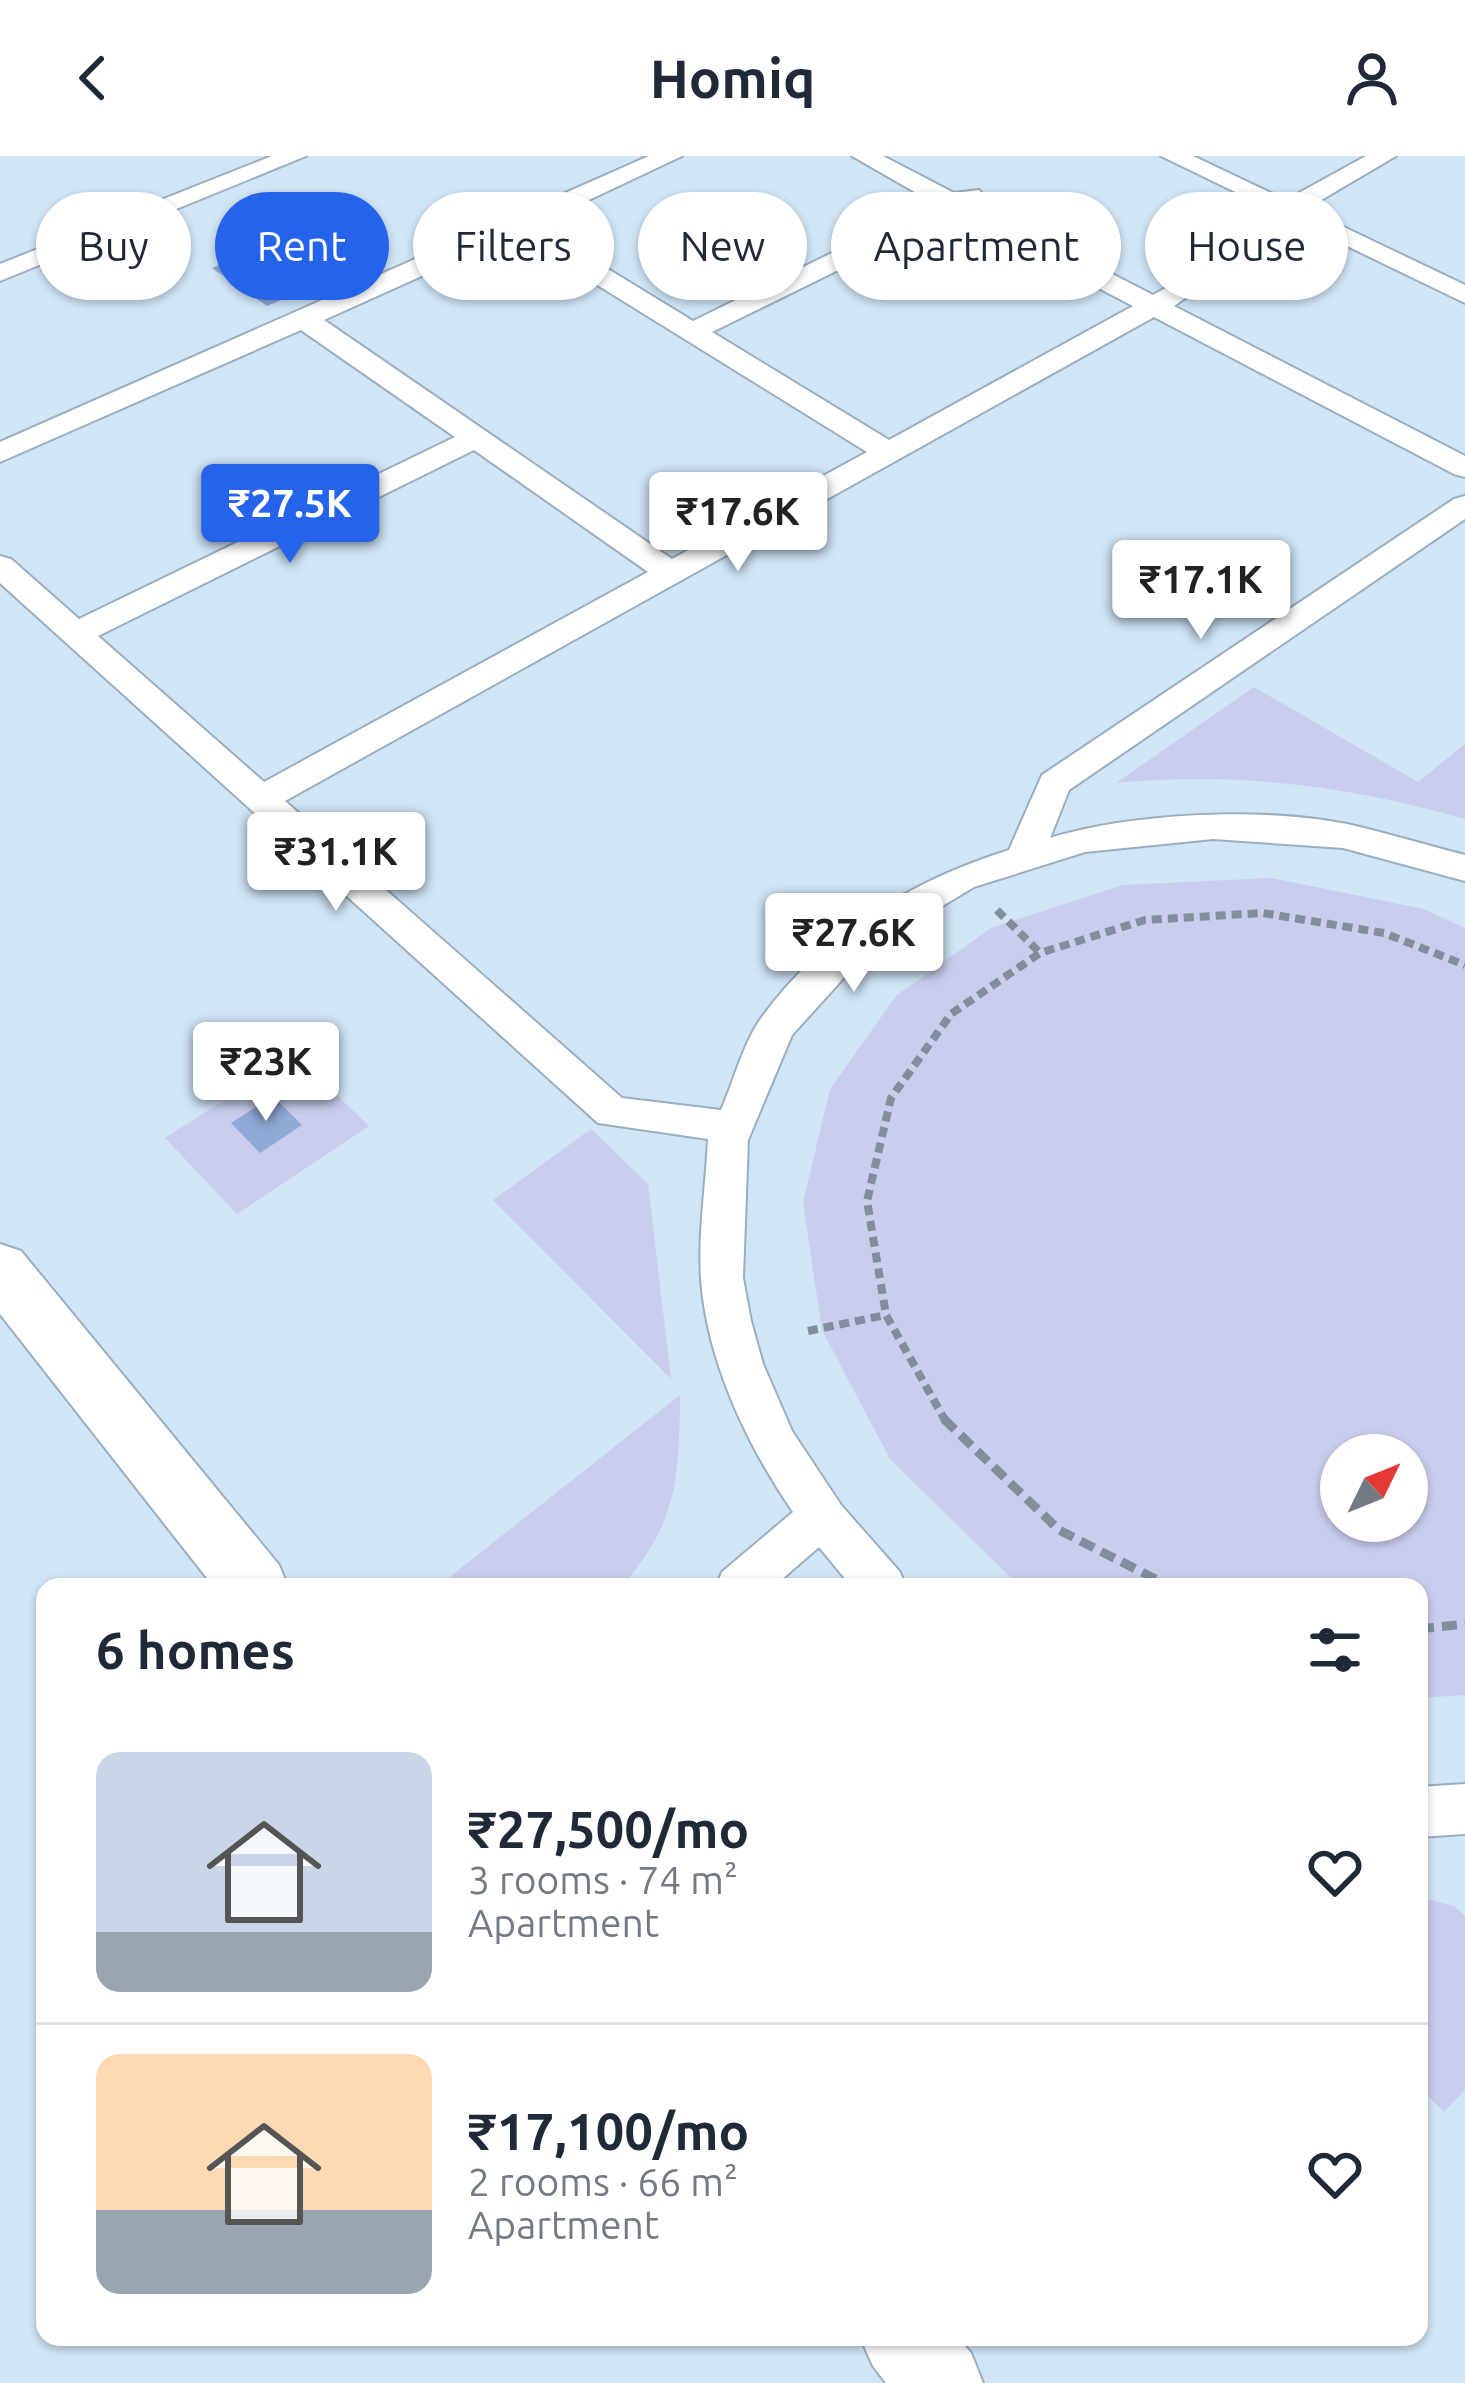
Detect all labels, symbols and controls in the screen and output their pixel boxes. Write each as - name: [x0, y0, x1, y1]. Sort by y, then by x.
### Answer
- icon: back: [60, 45, 126, 111]
- icon: person: [1339, 45, 1405, 111]
- text: Homiq: [650, 48, 815, 108]
- chip: Buy: [36, 192, 191, 300]
- chip: Rent: [215, 192, 389, 300]
- chip: Filters: [413, 192, 614, 300]
- chip: New: [638, 192, 807, 300]
- chip: Apartment: [831, 192, 1121, 300]
- chip: House: [1145, 192, 1348, 300]
- pin: ₹27.5K: [192, 464, 388, 566]
- pin: ₹17.6K: [640, 472, 836, 574]
- text: ₹27.5K: [228, 481, 352, 524]
- text: ₹17.6K: [676, 489, 800, 532]
- pin: ₹17.1K: [1103, 540, 1299, 642]
- text: ₹17.1K: [1139, 557, 1263, 600]
- pin: ₹31.1K: [238, 812, 434, 914]
- text: ₹31.1K: [274, 829, 398, 872]
- pin: ₹27.6K: [756, 893, 952, 995]
- text: ₹27.6K: [792, 910, 916, 953]
- pin: ₹23K: [195, 1022, 337, 1124]
- text: ₹23K: [220, 1039, 312, 1082]
- north arrow: [1320, 1434, 1428, 1542]
- map controls: [1320, 1434, 1428, 1542]
- icon: filters: [1302, 1617, 1368, 1683]
- text: 6 homes: [96, 1621, 295, 1679]
- icon: home: [192, 1800, 336, 1944]
- text: ₹27,500/mo: [468, 1800, 749, 1858]
- icon: heart: [1302, 1839, 1368, 1905]
- text: 3 rooms · 74 m²: [468, 1858, 738, 1901]
- text: Apartment: [468, 1901, 659, 1944]
- icon: home: [192, 2102, 336, 2246]
- text: ₹17,100/mo: [468, 2102, 749, 2160]
- icon: heart: [1302, 2141, 1368, 2207]
- text: 2 rooms · 66 m²: [468, 2160, 738, 2203]
- text: Apartment: [468, 2203, 659, 2246]

